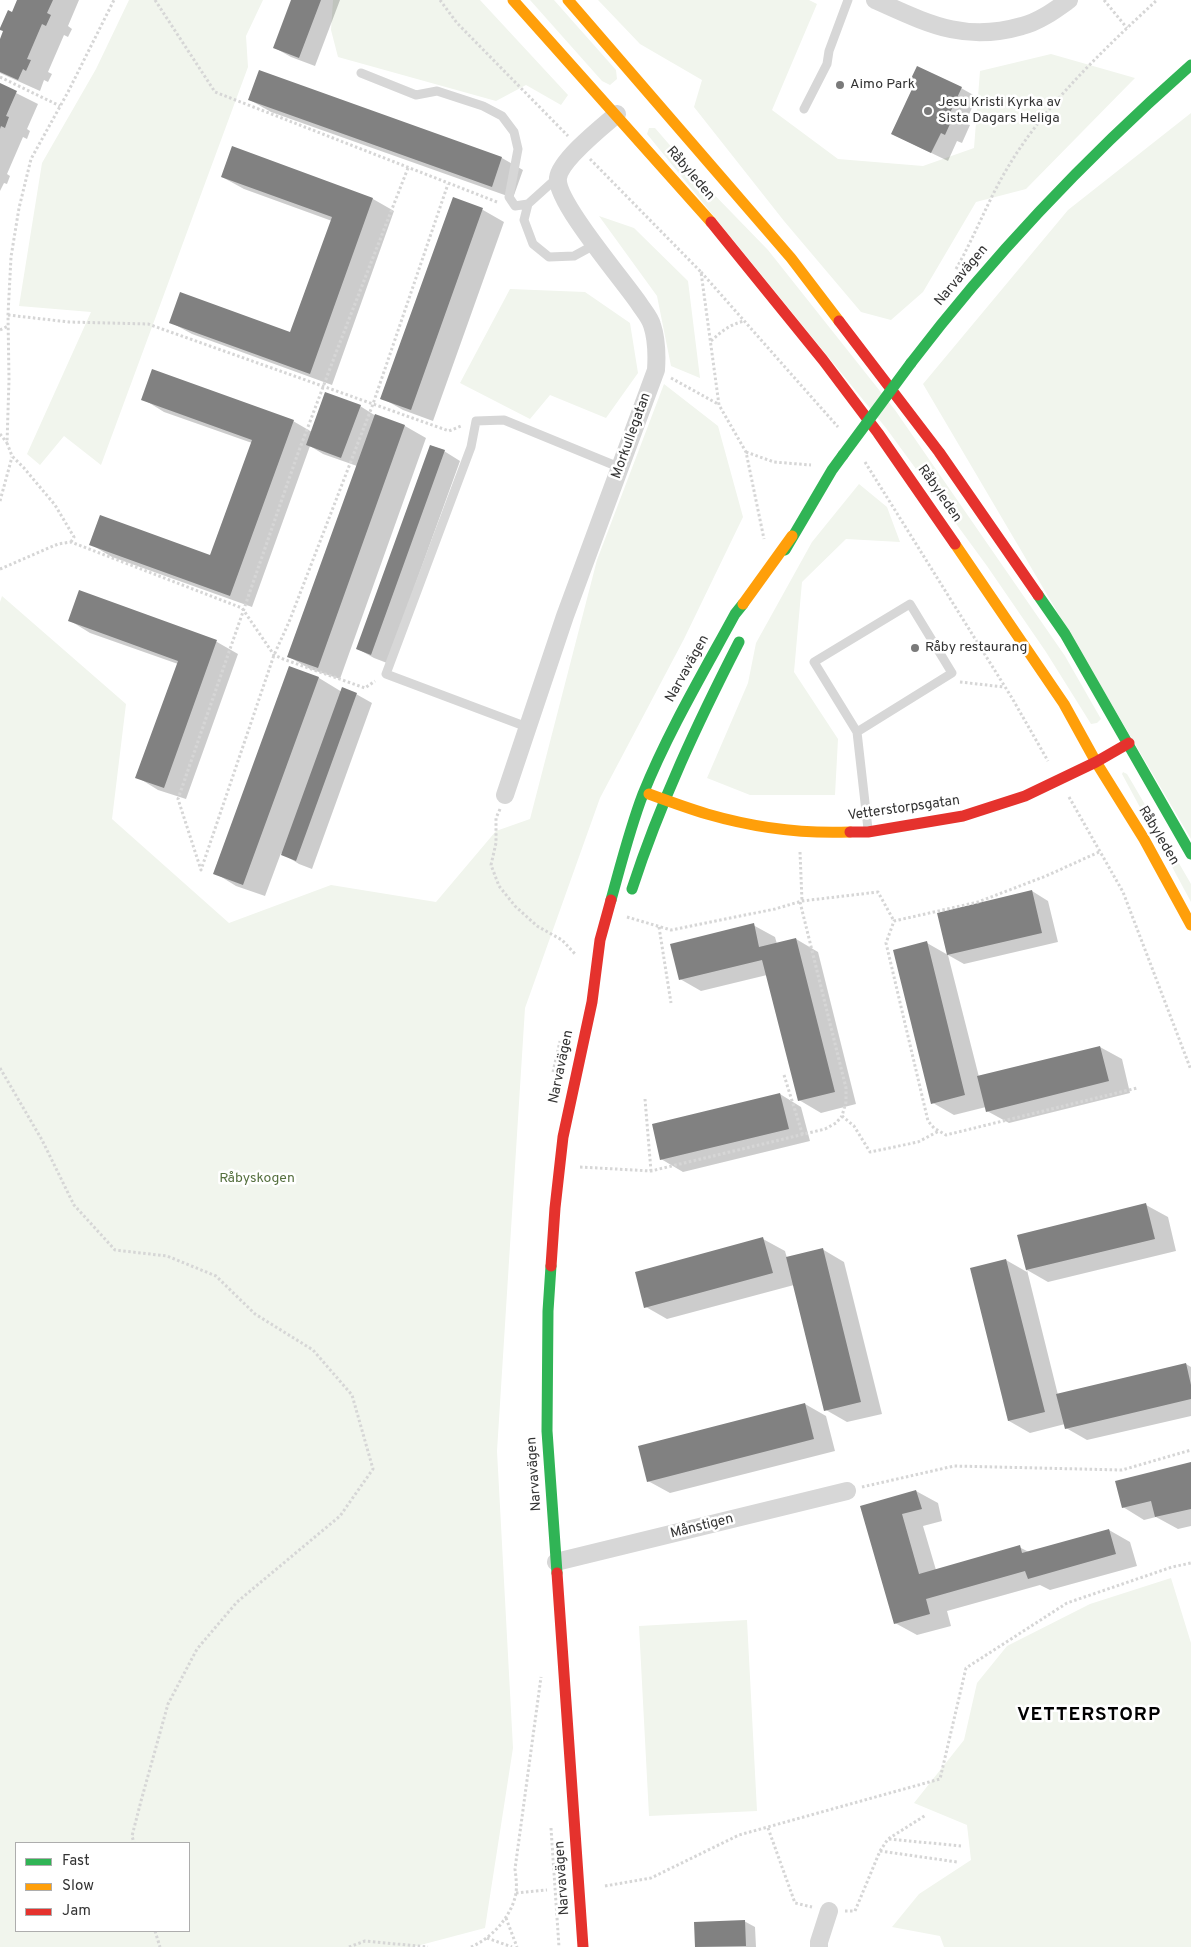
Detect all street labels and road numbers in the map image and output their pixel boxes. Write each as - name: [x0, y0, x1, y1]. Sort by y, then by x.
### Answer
- street label: Råbyleden: [662, 144, 718, 204]
- street label: Narvavägen: [932, 242, 992, 310]
- street label: Morkullegatan: [609, 391, 655, 481]
- street label: Råbyleden: [913, 462, 965, 526]
- street label: Narvavägen: [663, 632, 713, 706]
- street label: Vetterstorpsgatan: [847, 793, 961, 825]
- street label: Råbyleden: [1134, 803, 1182, 869]
- street label: Narvavägen: [546, 1029, 578, 1105]
- street label: Narvavägen: [524, 1436, 546, 1512]
- street label: Månstigen: [669, 1511, 735, 1543]
- street label: Narvavägen: [552, 1840, 574, 1916]

